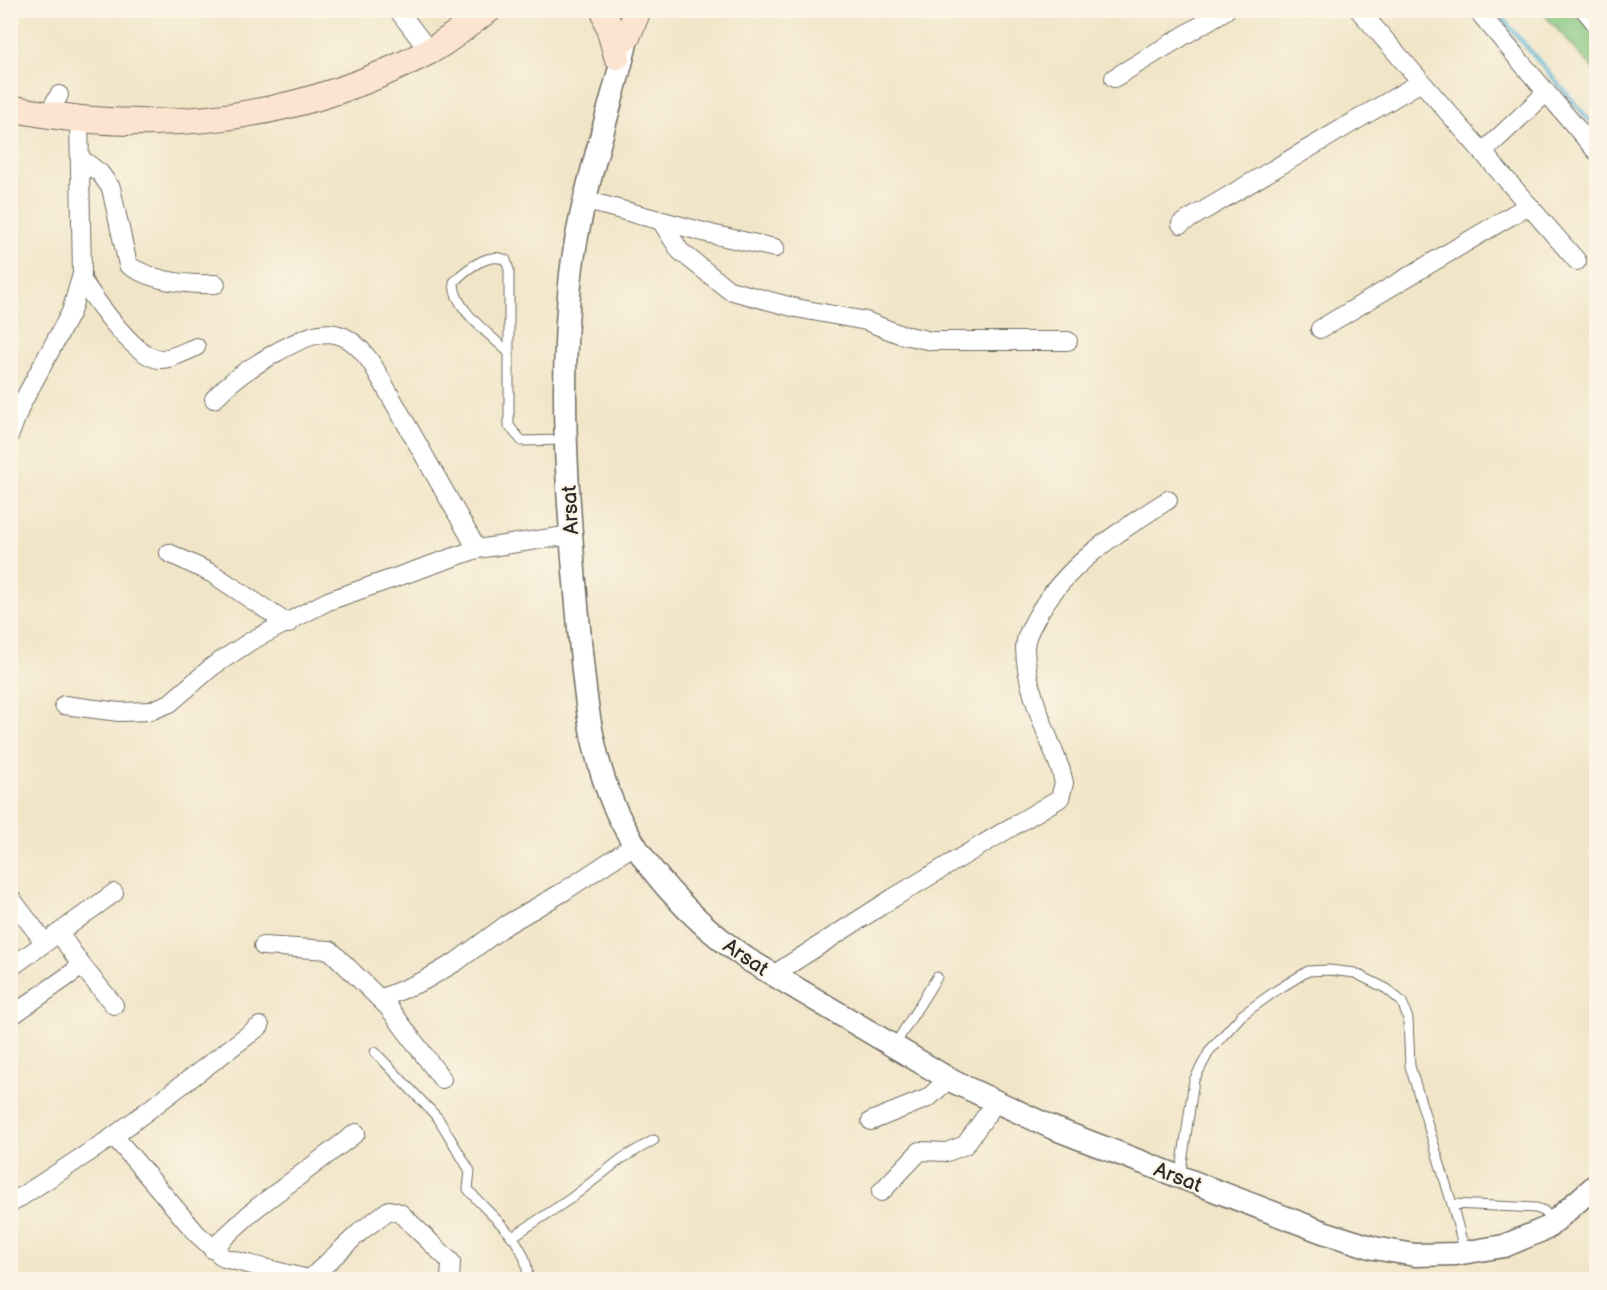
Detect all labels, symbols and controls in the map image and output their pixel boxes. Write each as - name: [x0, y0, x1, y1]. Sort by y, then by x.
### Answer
- street label: Arsat: [557, 484, 584, 535]
- street label: Arsat: [718, 933, 774, 982]
- street label: Arsat: [1150, 1157, 1206, 1198]

